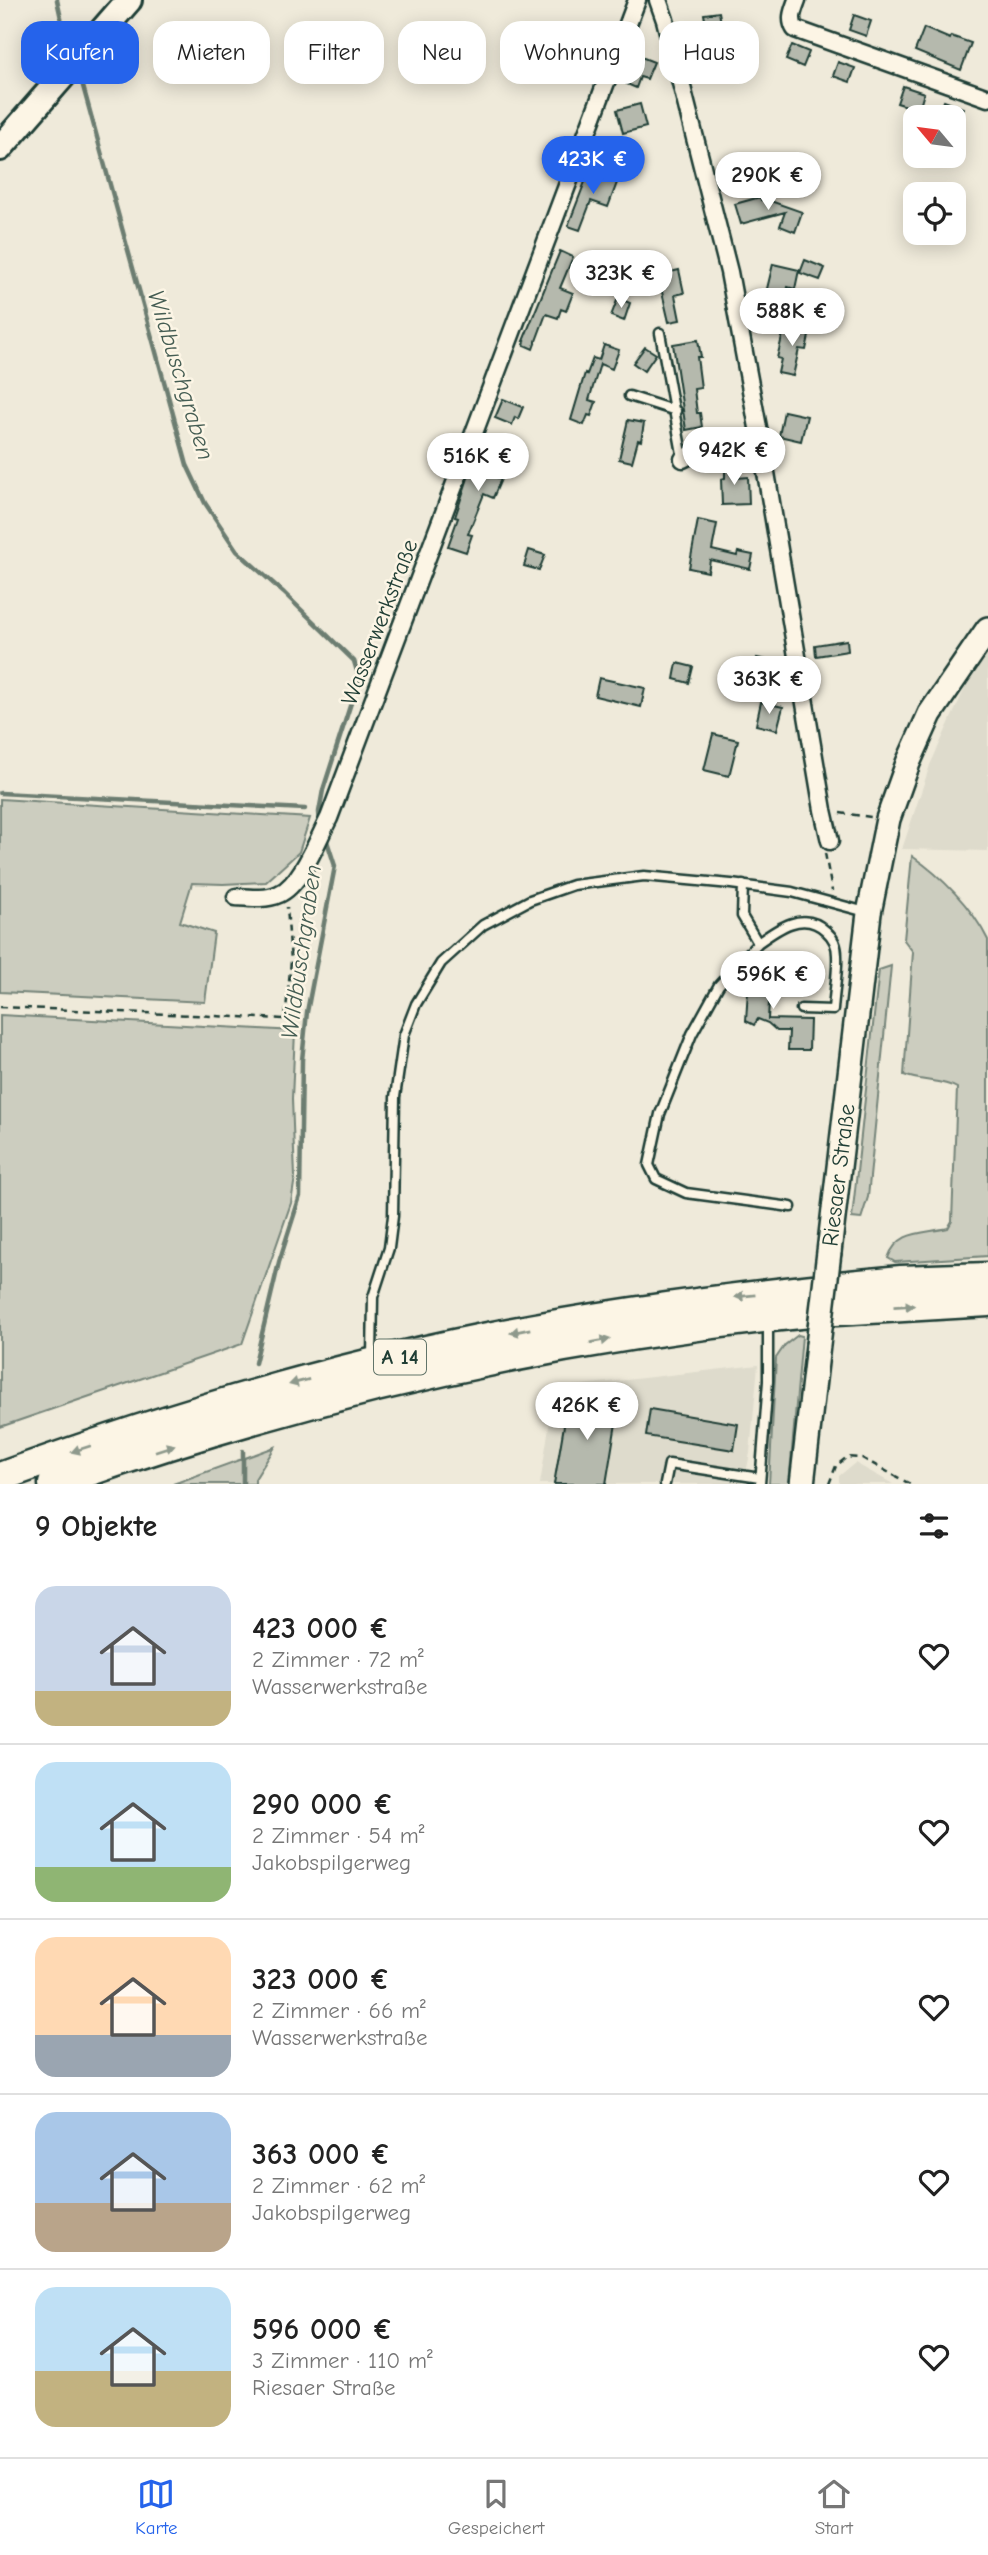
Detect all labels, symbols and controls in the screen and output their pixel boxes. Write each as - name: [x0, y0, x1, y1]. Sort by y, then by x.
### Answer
- chip: Kaufen: [21, 21, 139, 84]
- chip: Mieten: [153, 21, 270, 84]
- chip: Filter: [284, 21, 384, 84]
- chip: Neu: [398, 21, 486, 84]
- chip: Wohnung: [500, 21, 645, 84]
- chip: Haus: [659, 21, 759, 84]
- north arrow: [903, 105, 966, 168]
- map controls: [903, 105, 966, 245]
- pin: 423K €: [536, 136, 650, 196]
- text: 423K €: [558, 145, 628, 172]
- pin: 290K €: [711, 152, 825, 212]
- text: 290K €: [731, 161, 805, 188]
- button: locate: [903, 182, 966, 245]
- pin: 323K €: [564, 250, 678, 310]
- text: 323K €: [585, 259, 657, 286]
- water label: Wildbuschgraben: [142, 287, 220, 463]
- pin: 588K €: [735, 288, 849, 348]
- text: 588K €: [756, 297, 828, 324]
- pin: 942K €: [677, 428, 791, 487]
- pin: 516K €: [421, 434, 535, 493]
- text: 942K €: [698, 436, 770, 463]
- text: 516K €: [443, 442, 513, 469]
- street label: Wasserwerkstraße: [335, 535, 424, 709]
- pin: 363K €: [712, 656, 826, 716]
- text: 363K €: [733, 665, 805, 692]
- water label: Wildbuschgraben: [275, 863, 327, 1041]
- pin: 596K €: [716, 951, 830, 1011]
- text: 596K €: [736, 960, 810, 987]
- street label: Riesaer Straße: [816, 1102, 861, 1248]
- one-way arrow: [734, 1291, 756, 1302]
- one-way arrow: [893, 1300, 915, 1311]
- one-way arrow: [509, 1325, 531, 1336]
- one-way arrow: [589, 1335, 611, 1346]
- road number: A 14: [374, 1340, 426, 1374]
- one-way arrow: [287, 1377, 309, 1388]
- pin: 426K €: [530, 1382, 644, 1442]
- text: 426K €: [551, 1391, 623, 1418]
- one-way arrow: [155, 1442, 176, 1453]
- one-way arrow: [70, 1444, 91, 1455]
- icon: filters: [915, 1507, 953, 1545]
- text: 9 Objekte: [35, 1509, 157, 1544]
- text: 423 000 €: [252, 1611, 389, 1646]
- icon: home: [91, 1614, 175, 1698]
- icon: heart: [915, 1637, 953, 1675]
- text: 2 Zimmer · 72 m²: [252, 1646, 424, 1673]
- text: Wasserwerkstraße: [252, 1673, 427, 1700]
- text: 290 000 €: [252, 1787, 393, 1822]
- icon: home: [91, 1790, 175, 1874]
- icon: heart: [915, 1813, 953, 1851]
- text: 2 Zimmer · 54 m²: [252, 1822, 424, 1849]
- text: Jakobspilgerweg: [252, 1849, 411, 1876]
- text: 323 000 €: [252, 1962, 390, 1997]
- icon: home: [91, 1965, 175, 2049]
- icon: heart: [915, 1988, 953, 2026]
- text: 2 Zimmer · 66 m²: [252, 1997, 426, 2024]
- text: Wasserwerkstraße: [252, 2024, 427, 2051]
- text: 363 000 €: [252, 2137, 391, 2172]
- icon: home: [91, 2140, 175, 2224]
- icon: heart: [915, 2163, 953, 2201]
- text: 2 Zimmer · 62 m²: [252, 2172, 425, 2199]
- text: Jakobspilgerweg: [252, 2199, 411, 2226]
- text: 596 000 €: [252, 2312, 393, 2347]
- icon: home: [91, 2315, 175, 2399]
- icon: heart: [915, 2338, 953, 2376]
- text: 3 Zimmer · 110 m²: [252, 2347, 433, 2374]
- text: Riesaer Straße: [252, 2374, 396, 2401]
- tab: Karte: [135, 2475, 178, 2539]
- tab: Gespeichert: [448, 2475, 545, 2539]
- tab: Start: [815, 2475, 853, 2539]

